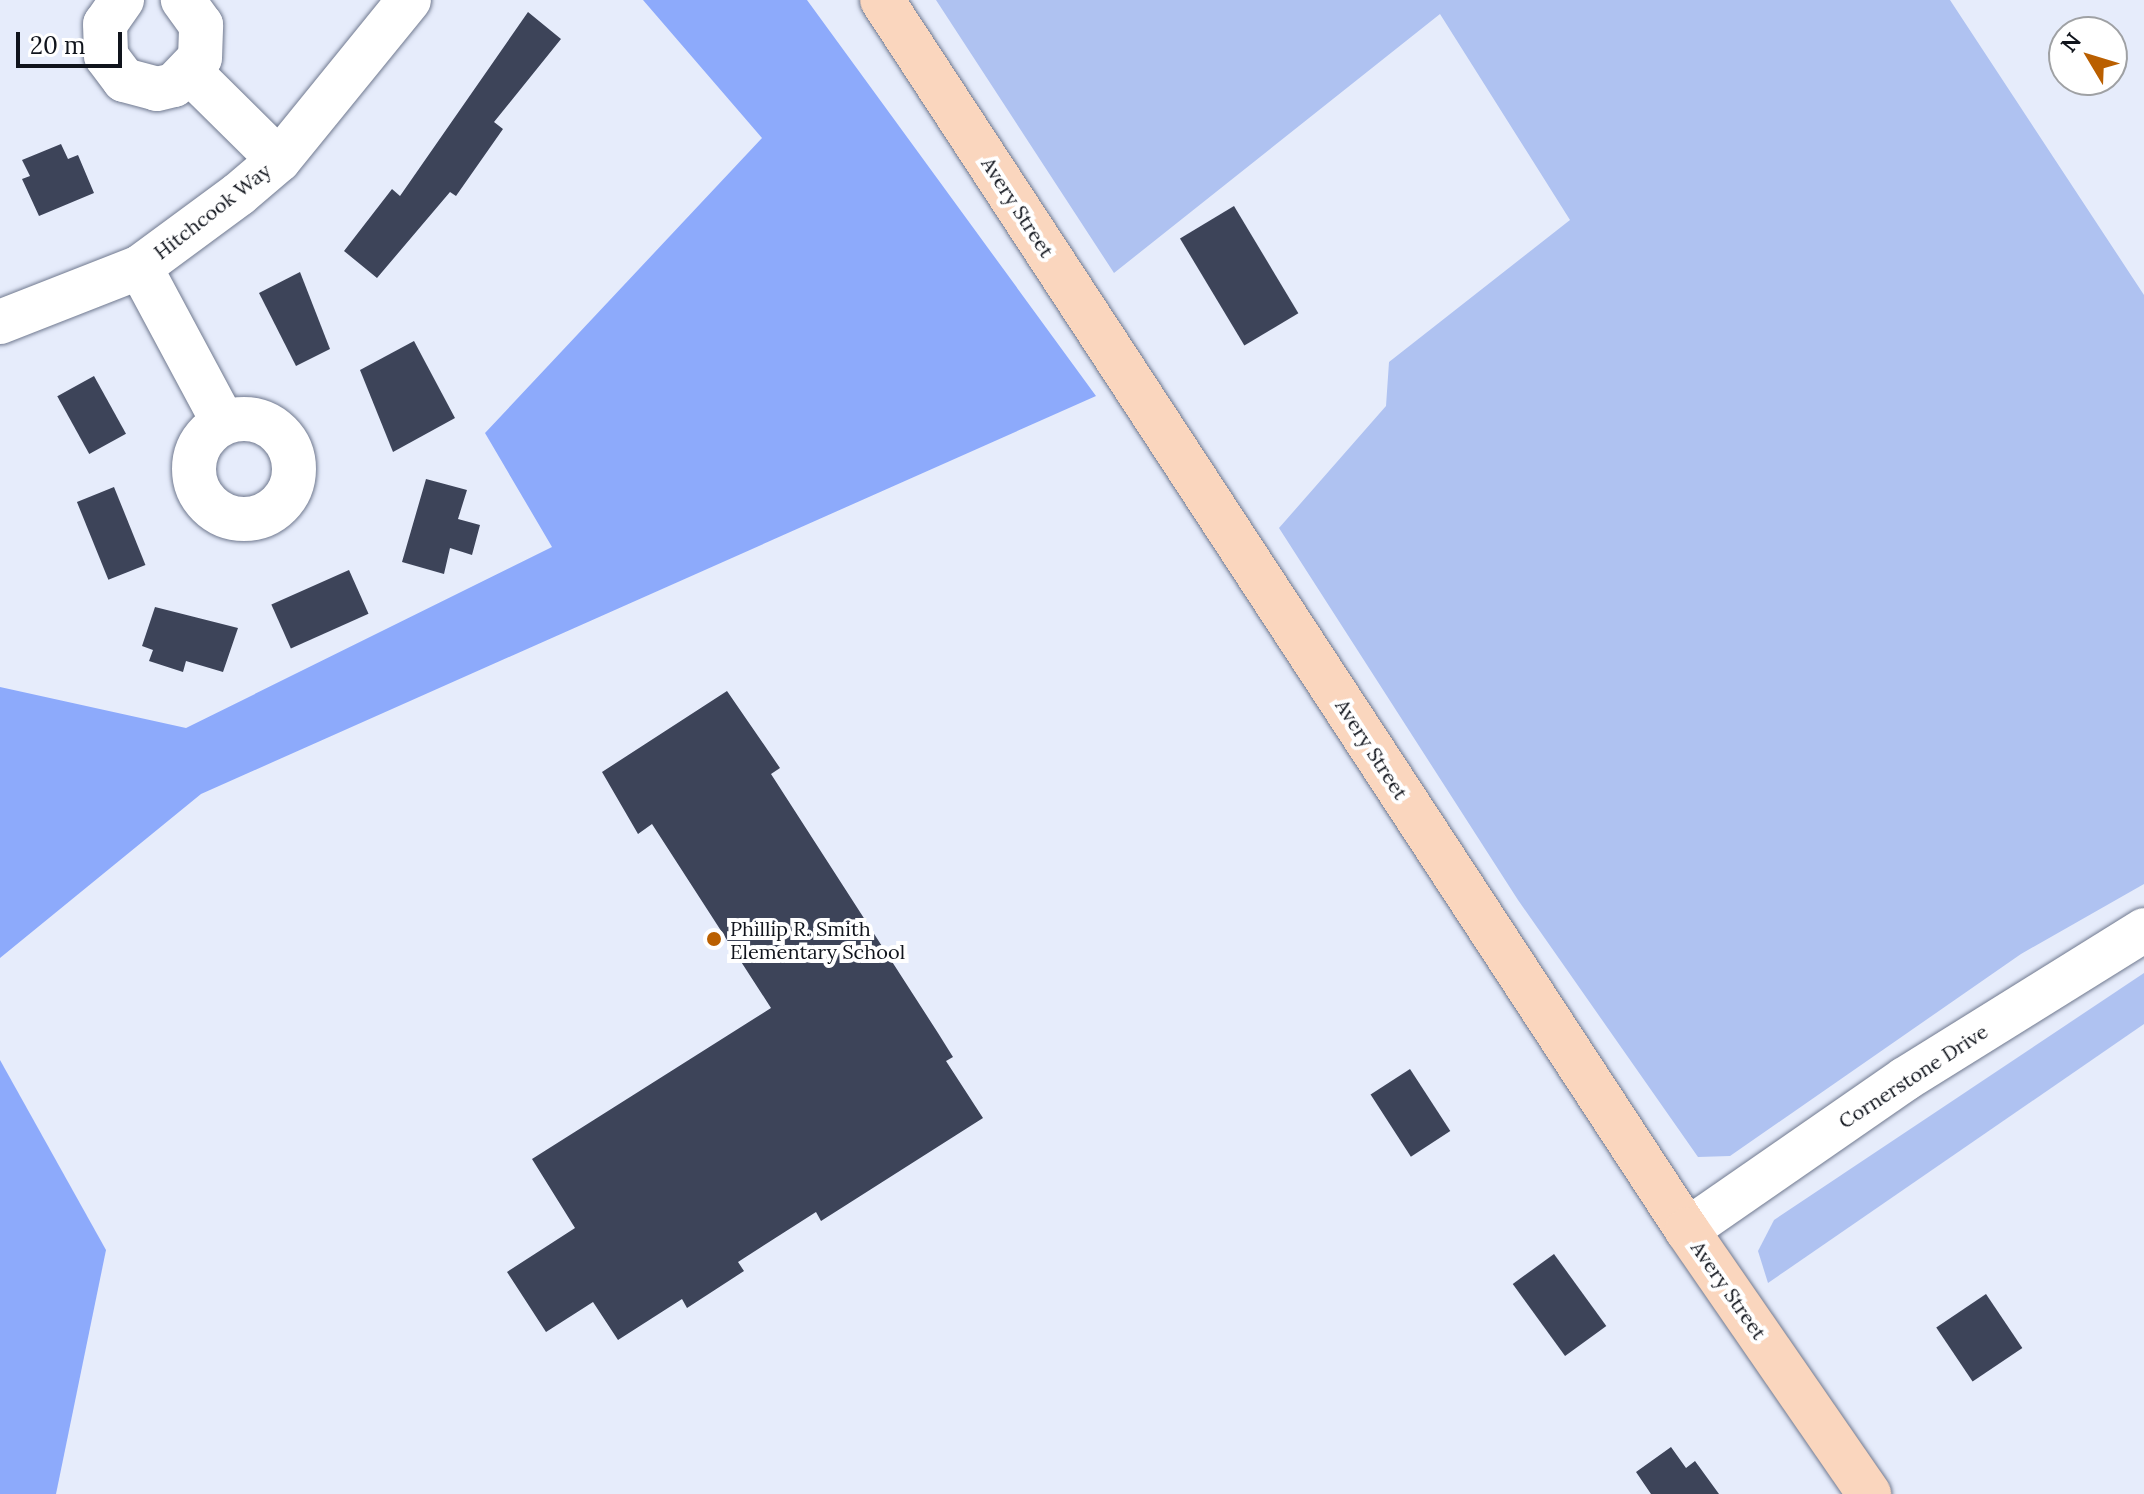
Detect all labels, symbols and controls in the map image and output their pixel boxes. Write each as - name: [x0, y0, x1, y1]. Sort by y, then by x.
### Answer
- scale bar: [20, 16, 126, 66]
- north arrow: [2048, 16, 2128, 96]
- text: N: [2054, 27, 2087, 58]
- text: 20 m: [30, 30, 86, 61]
- street label: Avery Street: [977, 152, 1059, 262]
- street label: Hitchcook Way: [149, 158, 275, 264]
- street label: Avery Street: [1331, 694, 1413, 804]
- place label: Phillip R. Smith Elementary School: [730, 916, 905, 963]
- marker: Phillip R. Smith Elementary School: [705, 930, 723, 948]
- street label: Cornerstone Drive: [1834, 1019, 1992, 1133]
- street label: Avery Street: [1686, 1236, 1772, 1344]

